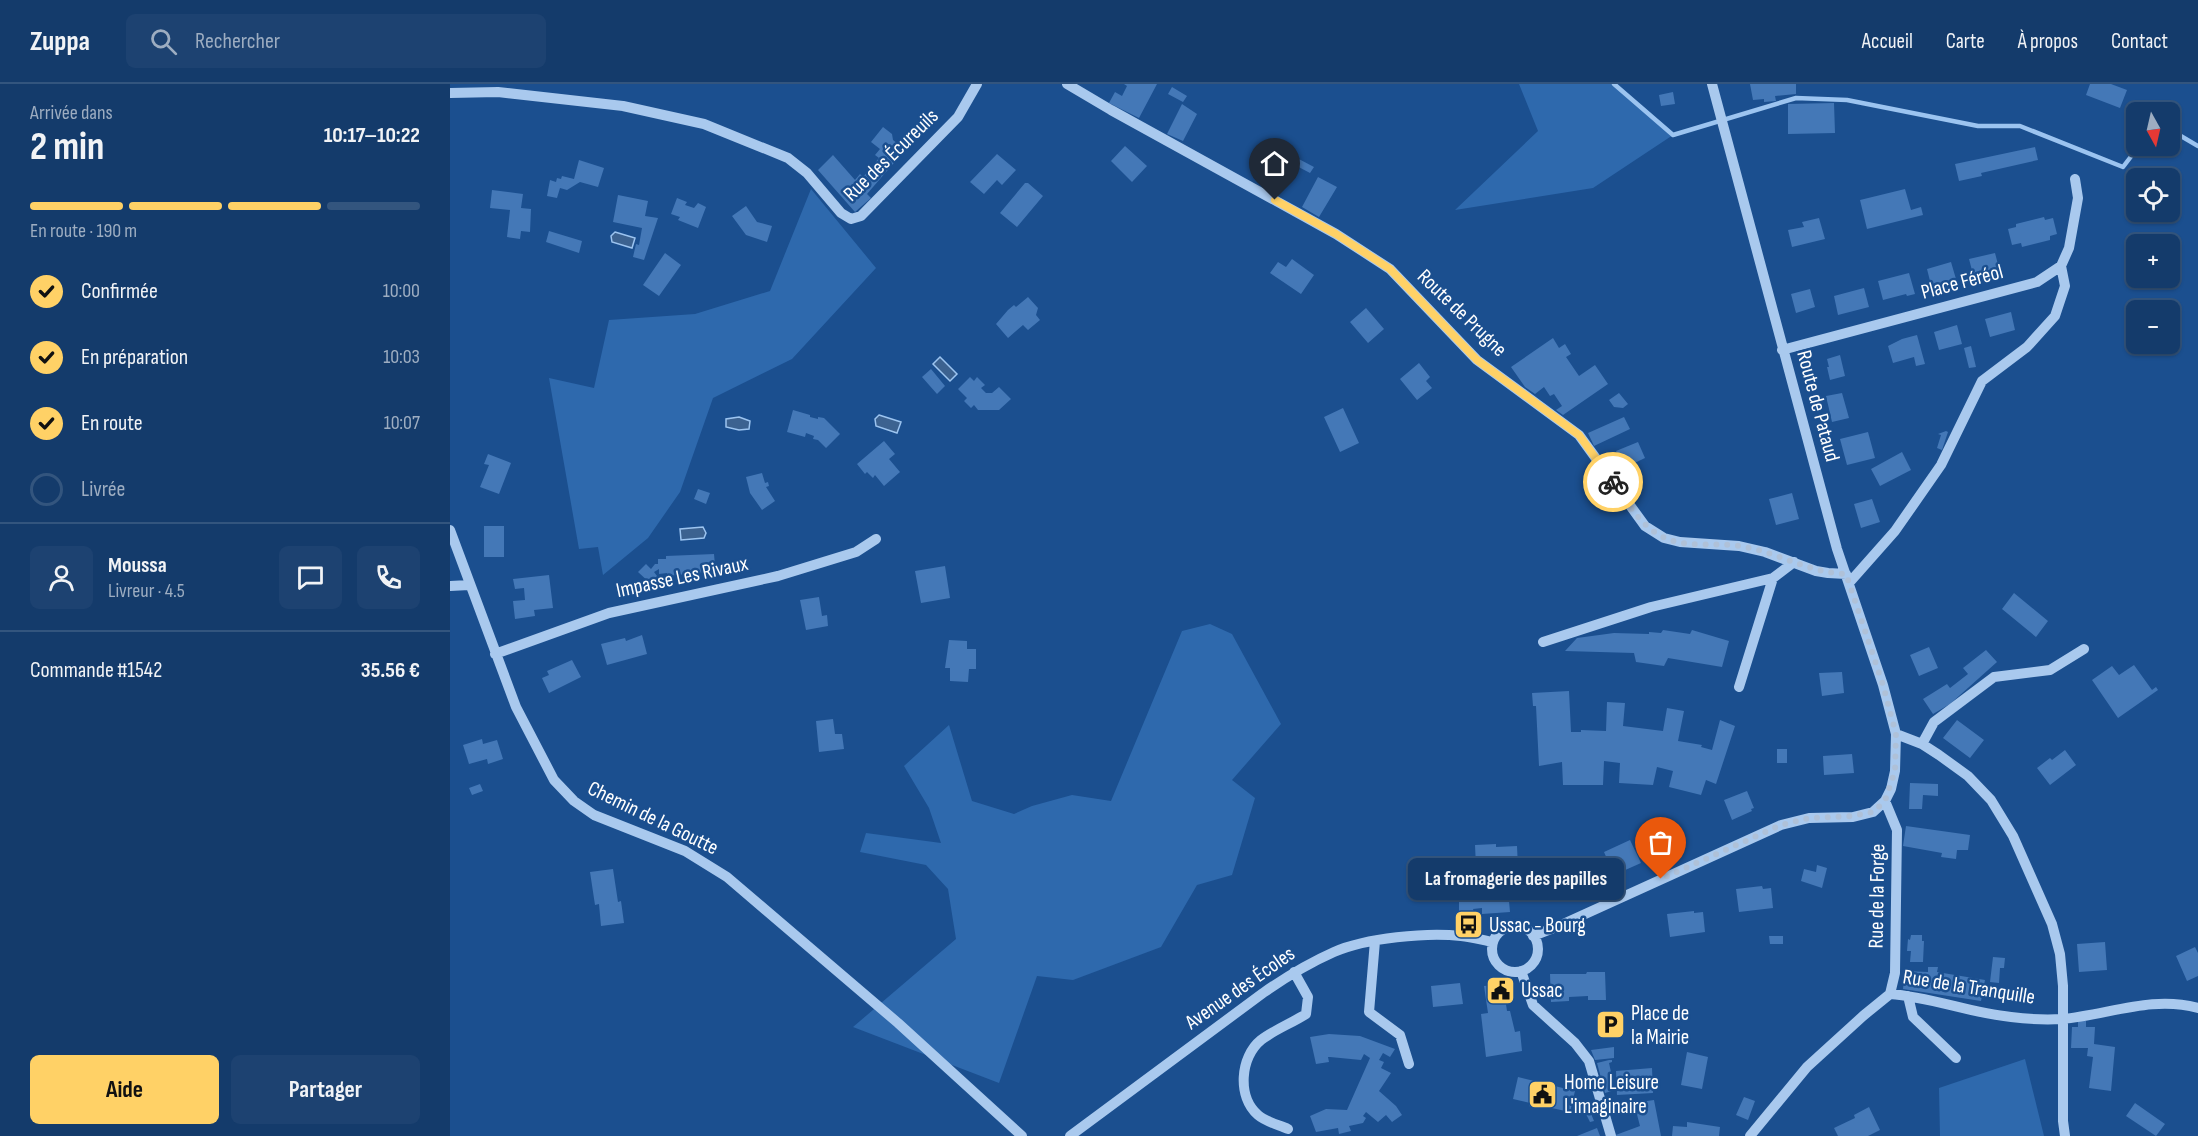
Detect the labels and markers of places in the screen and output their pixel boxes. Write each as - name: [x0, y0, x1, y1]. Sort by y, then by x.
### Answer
- pin: [1249, 138, 1300, 200]
- pin: [1635, 817, 1686, 879]
- callout: La fromagerie des papilles: [1409, 858, 1625, 900]
- bus stop icon: Ussac - Bourg: [1452, 909, 1484, 941]
- place label: Ussac - Bourg: [1489, 913, 1586, 938]
- public building icon: Ussac: [1484, 974, 1516, 1006]
- place label: Ussac: [1521, 978, 1563, 1003]
- place label: Place de la Mairie: [1631, 1001, 1689, 1050]
- parking icon: Place de la Mairie: [1594, 1009, 1626, 1041]
- place label: Home Leisure L'imaginaire: [1564, 1070, 1659, 1119]
- public building icon: Home Leisure L'imaginaire: [1527, 1078, 1559, 1110]

